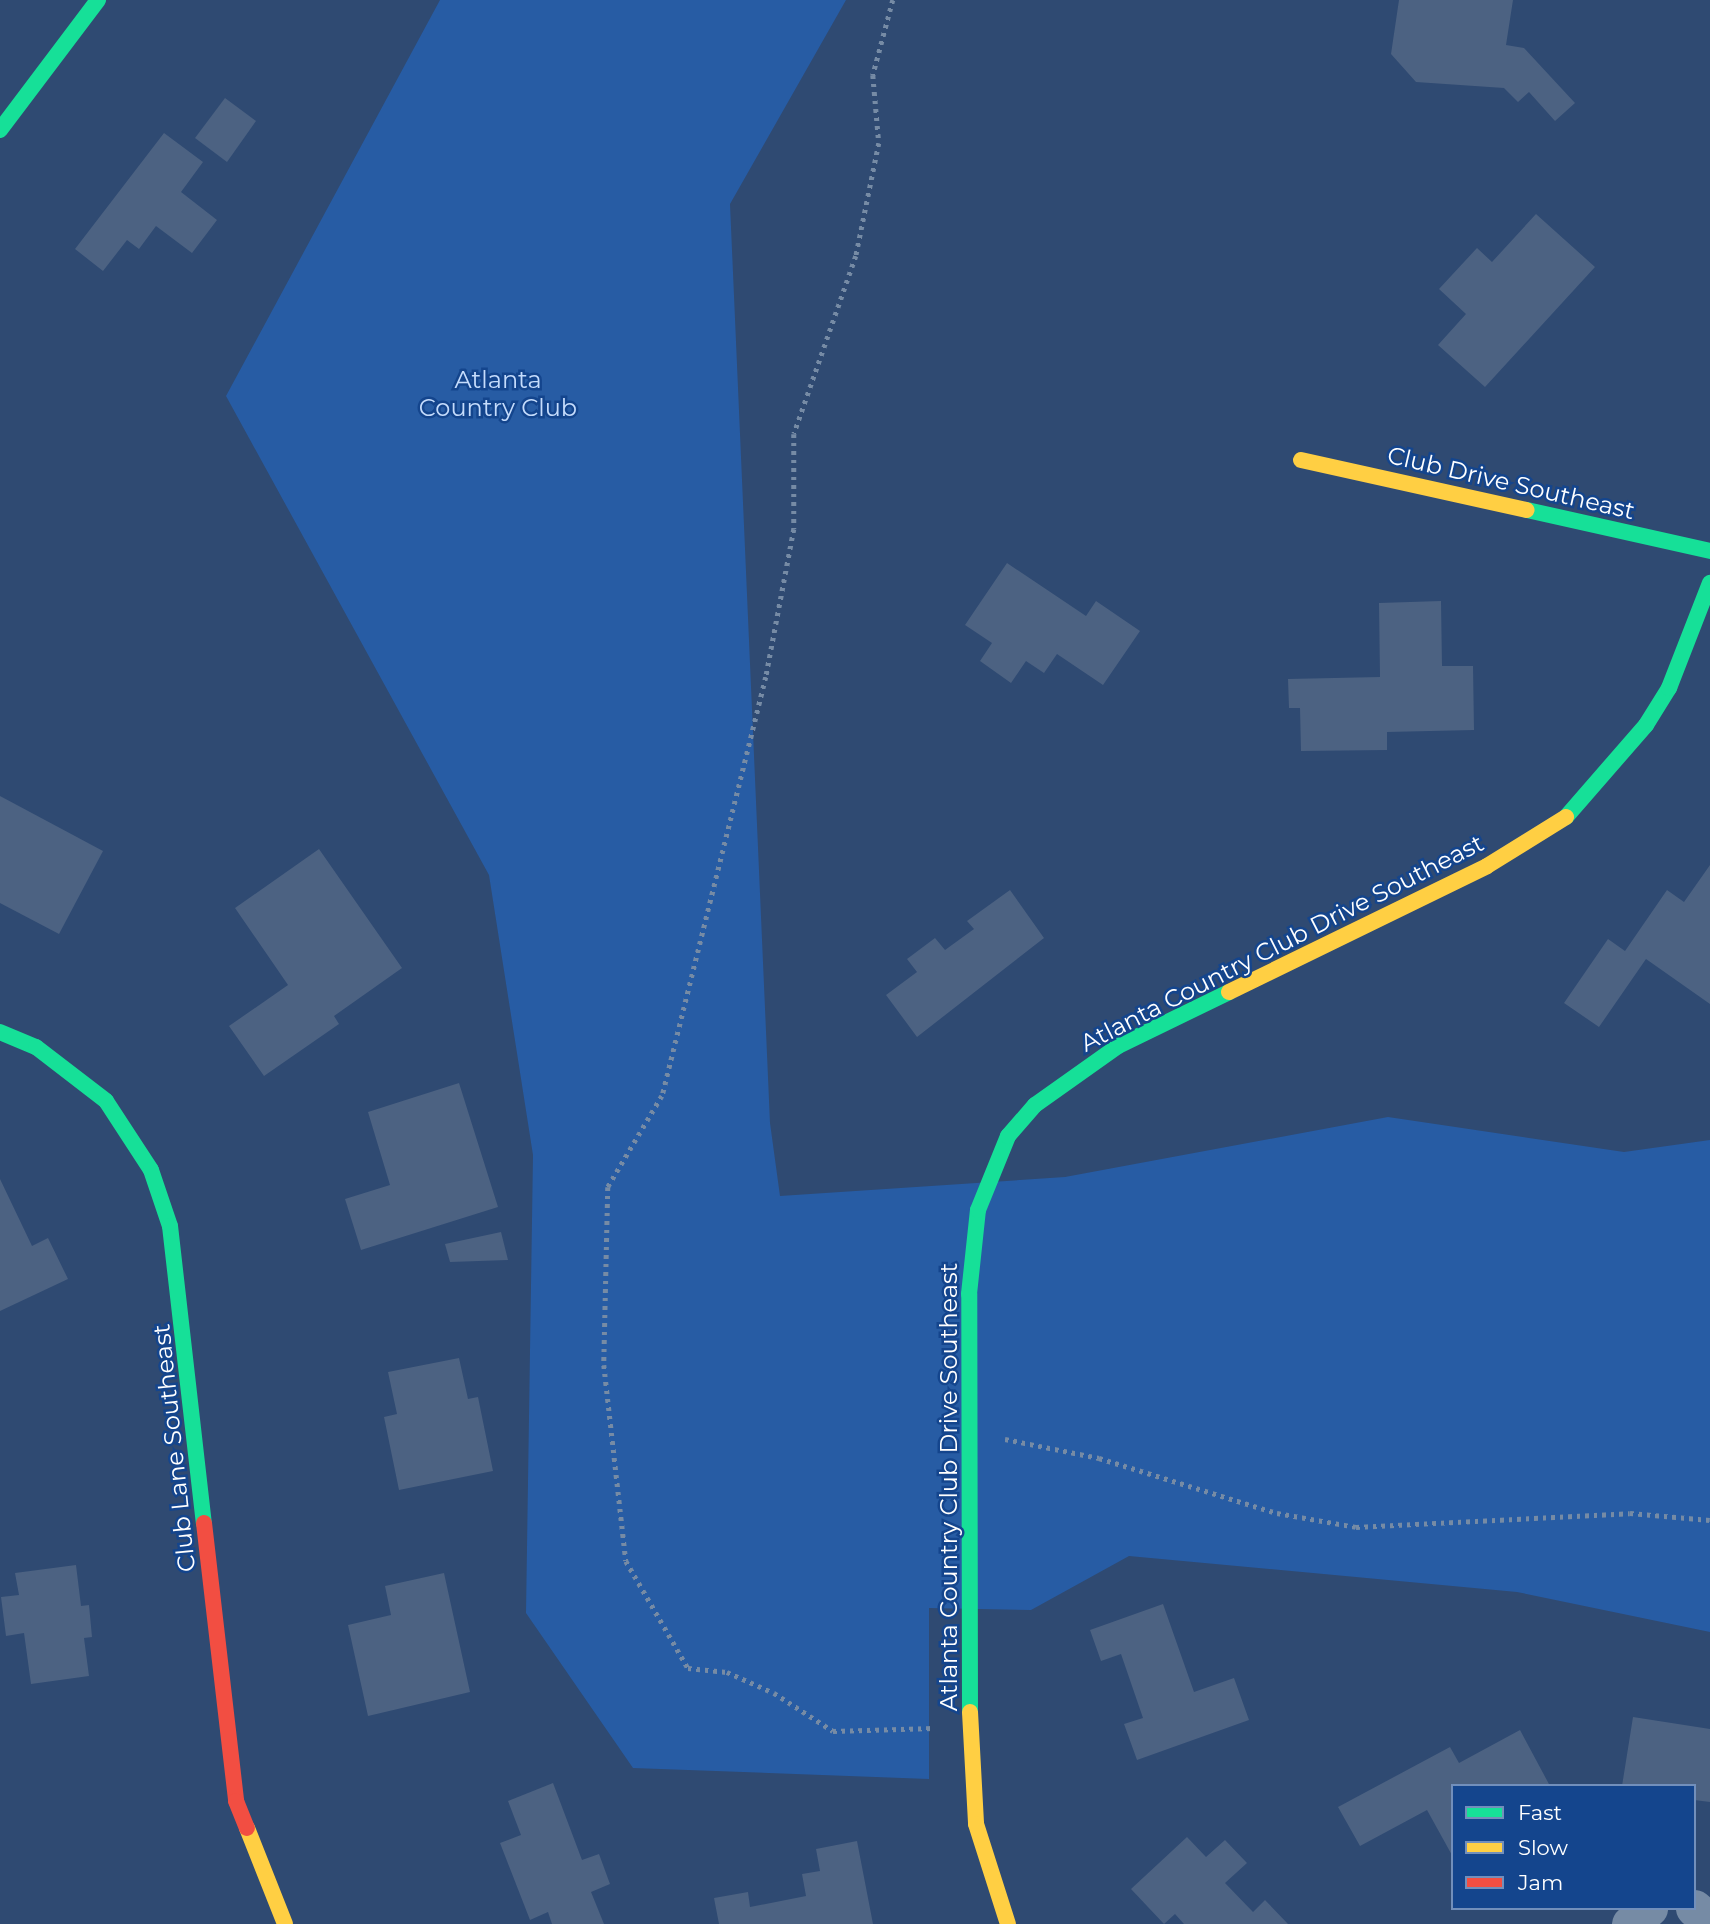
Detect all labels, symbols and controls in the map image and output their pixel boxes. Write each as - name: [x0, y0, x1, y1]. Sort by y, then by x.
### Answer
- park label: Atlanta Country Club: [419, 366, 577, 422]
- street label: Club Drive Southeast: [1385, 441, 1637, 525]
- street label: Atlanta Country Club Drive Southeast: [1076, 828, 1488, 1058]
- street label: Atlanta Country Club Drive Southeast: [935, 1263, 963, 1711]
- street label: Club Lane Southeast: [147, 1323, 201, 1573]
- legend: [1451, 1784, 1696, 1910]
- text: Fast: [1518, 1800, 1562, 1825]
- text: Slow: [1518, 1835, 1568, 1860]
- text: Jam: [1518, 1870, 1563, 1895]

